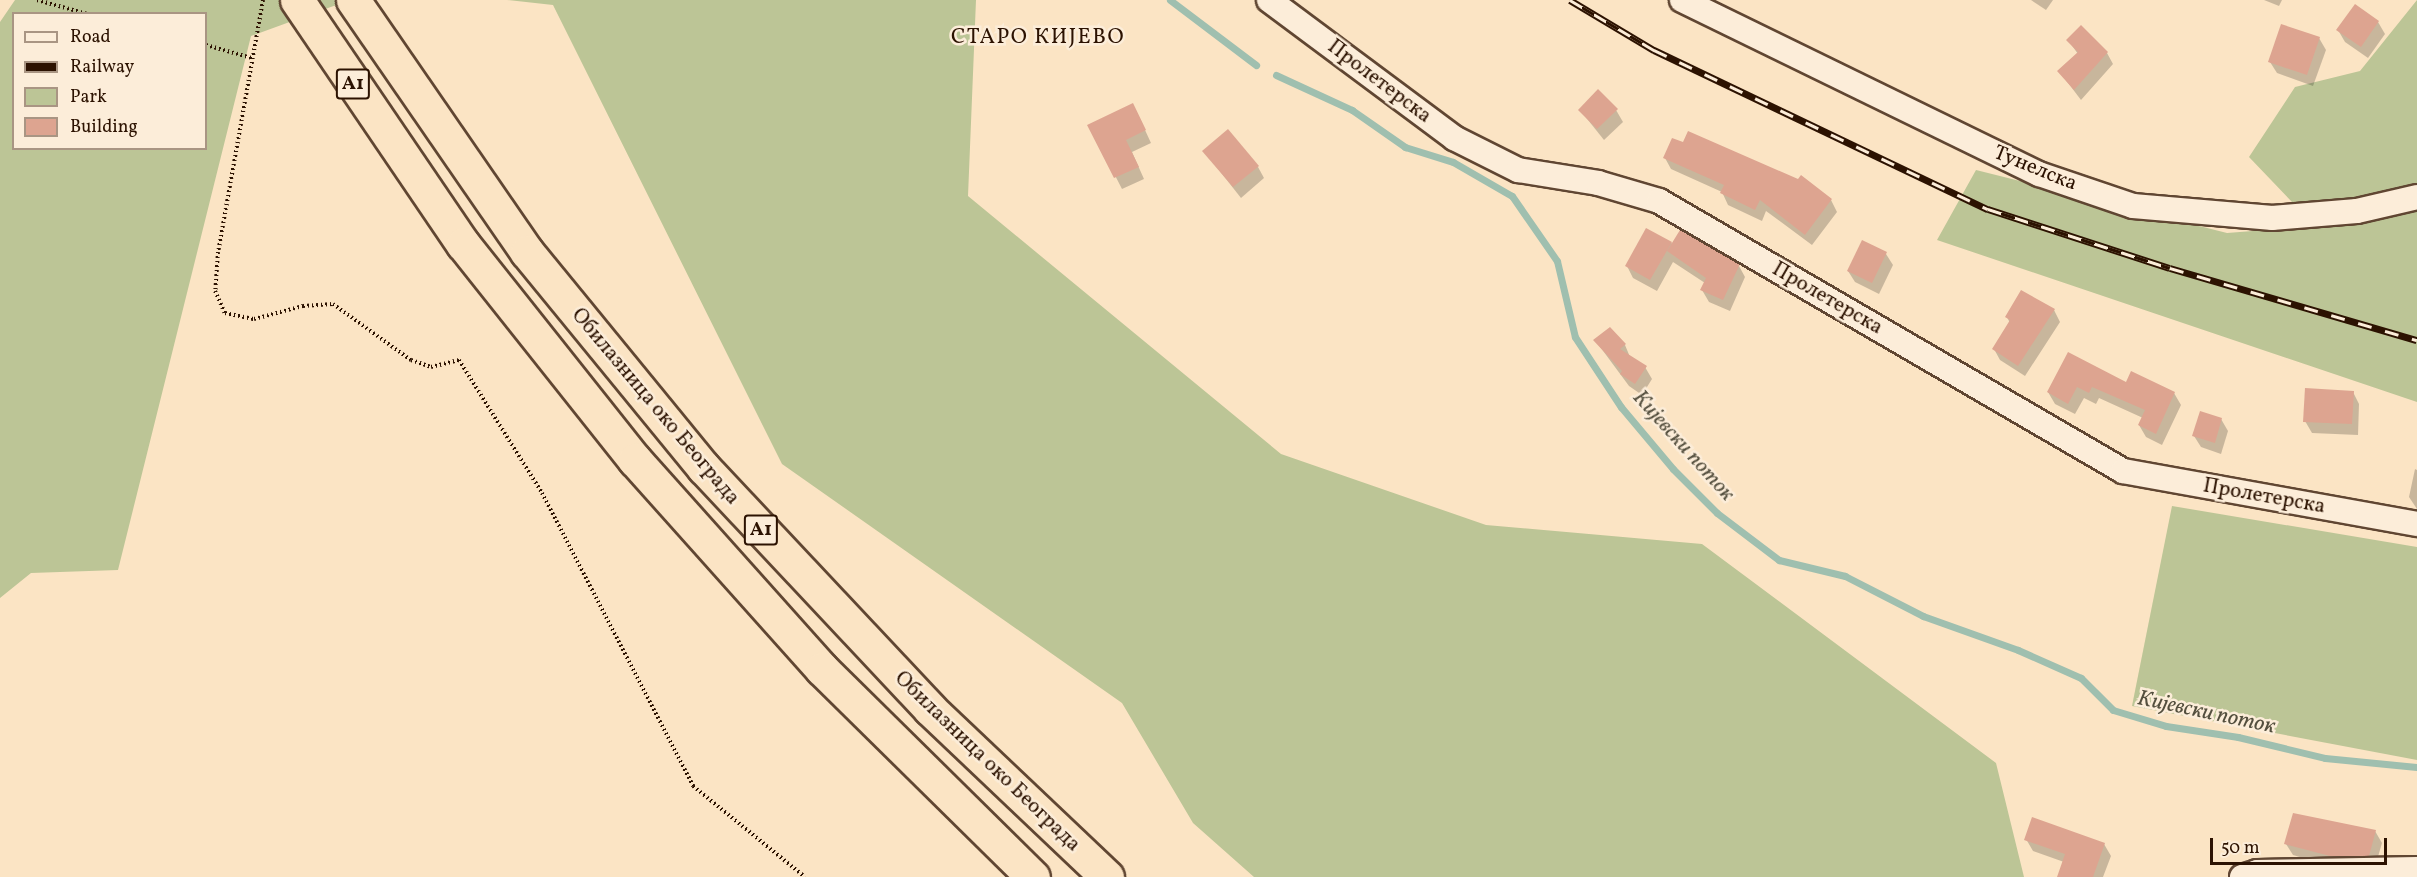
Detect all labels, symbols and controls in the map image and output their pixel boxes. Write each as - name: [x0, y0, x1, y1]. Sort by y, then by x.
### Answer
- legend: [12, 12, 207, 150]
- text: Road: [70, 25, 111, 50]
- district label: СТАРО КИЈЕВО: [951, 25, 1125, 51]
- street label: Пролетерска: [1322, 35, 1436, 129]
- text: Railway: [70, 55, 134, 80]
- road number: A1: [335, 67, 371, 101]
- text: Park: [70, 85, 107, 110]
- text: Building: [70, 115, 138, 140]
- street label: Тунелска: [1990, 141, 2080, 197]
- street label: Пролетерска: [1767, 257, 1887, 341]
- street label: Обилазница око Београда: [565, 304, 745, 510]
- water label: Кијевски поток: [1626, 385, 1740, 507]
- street label: Пролетерска: [2201, 474, 2327, 520]
- road number: A1: [743, 513, 779, 547]
- street label: Обилазница око Београда: [889, 666, 1085, 858]
- water label: Кијевски поток: [2135, 686, 2277, 740]
- scale bar: [2213, 826, 2390, 864]
- text: 50 m: [2221, 836, 2260, 861]

